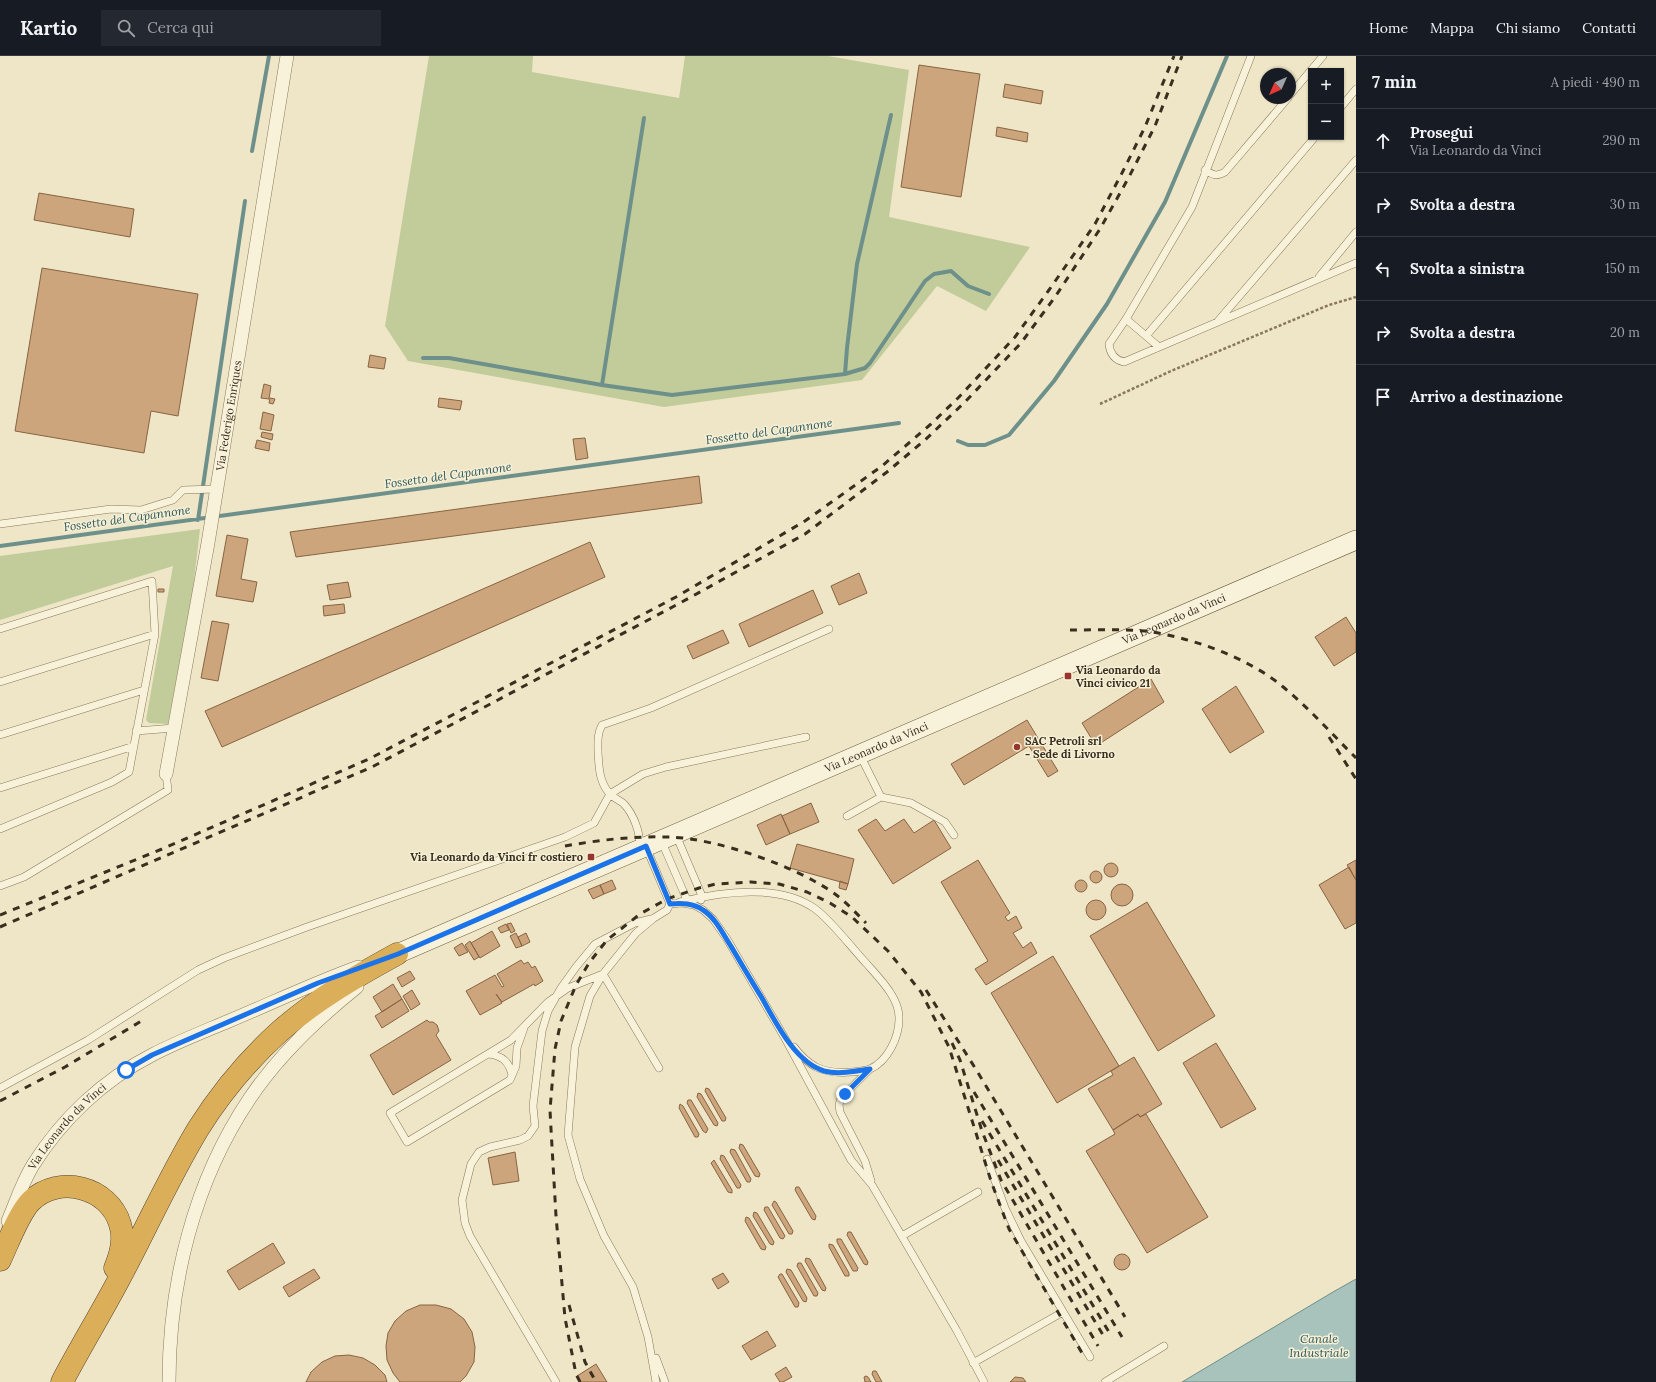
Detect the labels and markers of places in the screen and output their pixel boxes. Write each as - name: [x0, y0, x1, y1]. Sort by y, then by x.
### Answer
- place label: Via Leonardo da Vinci civico 21: [1076, 663, 1161, 690]
- marker: Via Leonardo da Vinci civico 21: [1063, 671, 1073, 681]
- place label: SAC Petroli srl - Sede di Livorno: [1025, 734, 1115, 761]
- marker: SAC Petroli srl - Sede di Livorno: [1012, 742, 1022, 752]
- place label: Via Leonardo da Vinci fr costiero: [410, 850, 583, 864]
- marker: Via Leonardo da Vinci fr costiero: [586, 852, 596, 862]

